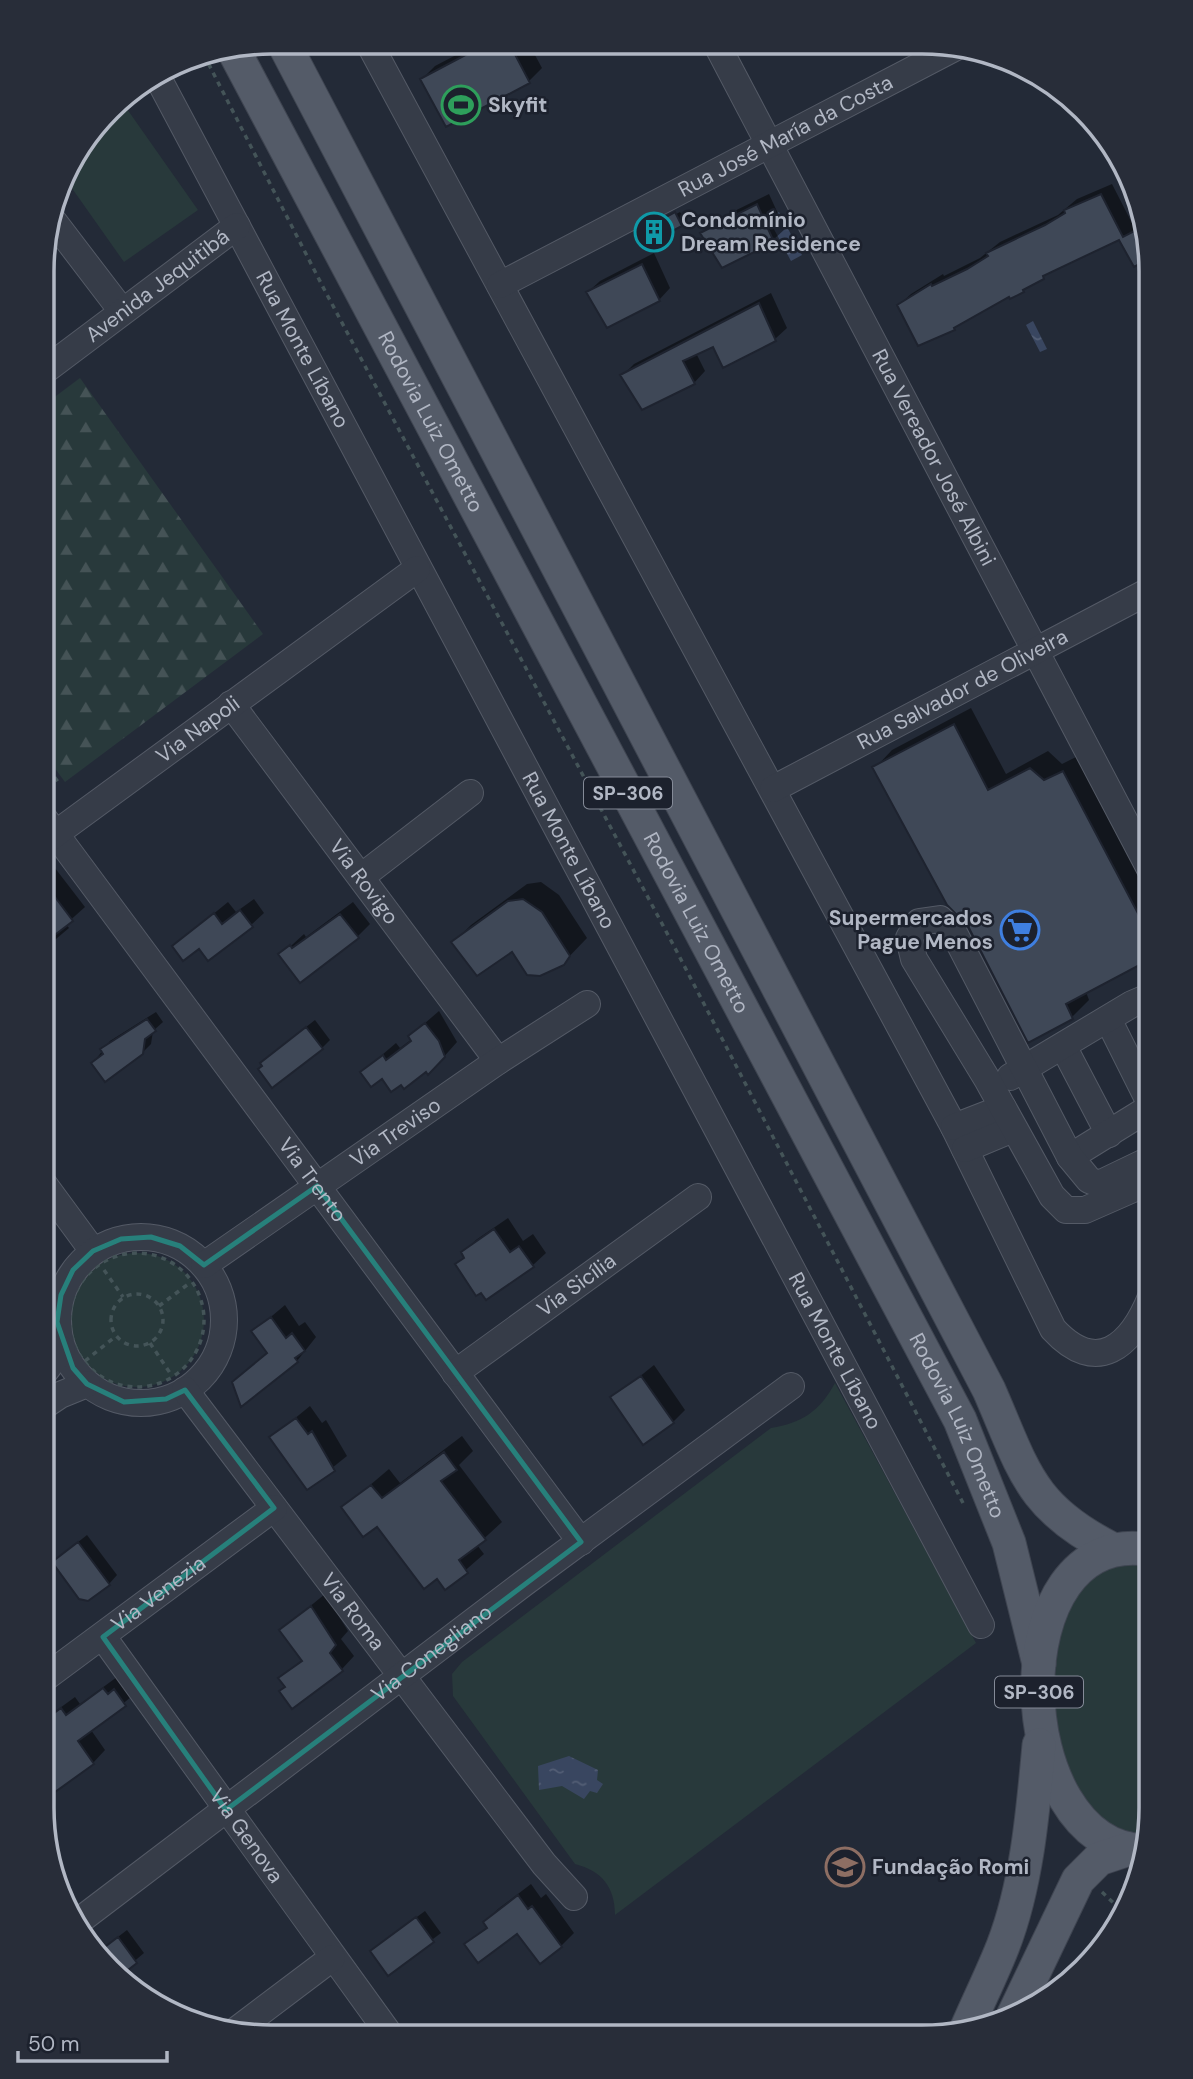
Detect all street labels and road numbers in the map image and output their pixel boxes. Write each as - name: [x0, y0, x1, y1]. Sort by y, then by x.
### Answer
- street label: Rua José María da Costa: [673, 68, 898, 204]
- street label: Avenida Jequitibá: [80, 222, 235, 349]
- street label: Rua Monte Líbano: [249, 266, 356, 433]
- street label: Rodovia Luiz Ometto: [371, 326, 490, 517]
- street label: Rua Vereador José Albini: [865, 344, 1002, 571]
- street label: Rua Salvador de Oliveira: [852, 622, 1073, 756]
- street label: Via Napoli: [150, 689, 245, 770]
- street label: Rua Monte Líbano: [516, 767, 622, 934]
- road number: SP-306: [584, 778, 672, 808]
- street label: Rodovia Luiz Ometto: [637, 827, 756, 1018]
- street label: Via Rovigo: [323, 833, 405, 930]
- street label: Via Treviso: [344, 1091, 446, 1174]
- street label: Via Trento: [272, 1132, 353, 1228]
- street label: Via Sicília: [531, 1247, 622, 1323]
- street label: Rua Monte Líbano: [782, 1267, 888, 1434]
- street label: Rodovia Luiz Ometto: [902, 1328, 1012, 1523]
- street label: Via Venezia: [106, 1549, 211, 1638]
- street label: Via Roma: [314, 1567, 391, 1656]
- street label: Via Conegliano: [366, 1598, 498, 1708]
- road number: SP-306: [995, 1676, 1083, 1708]
- street label: Via Genova: [203, 1783, 290, 1889]

